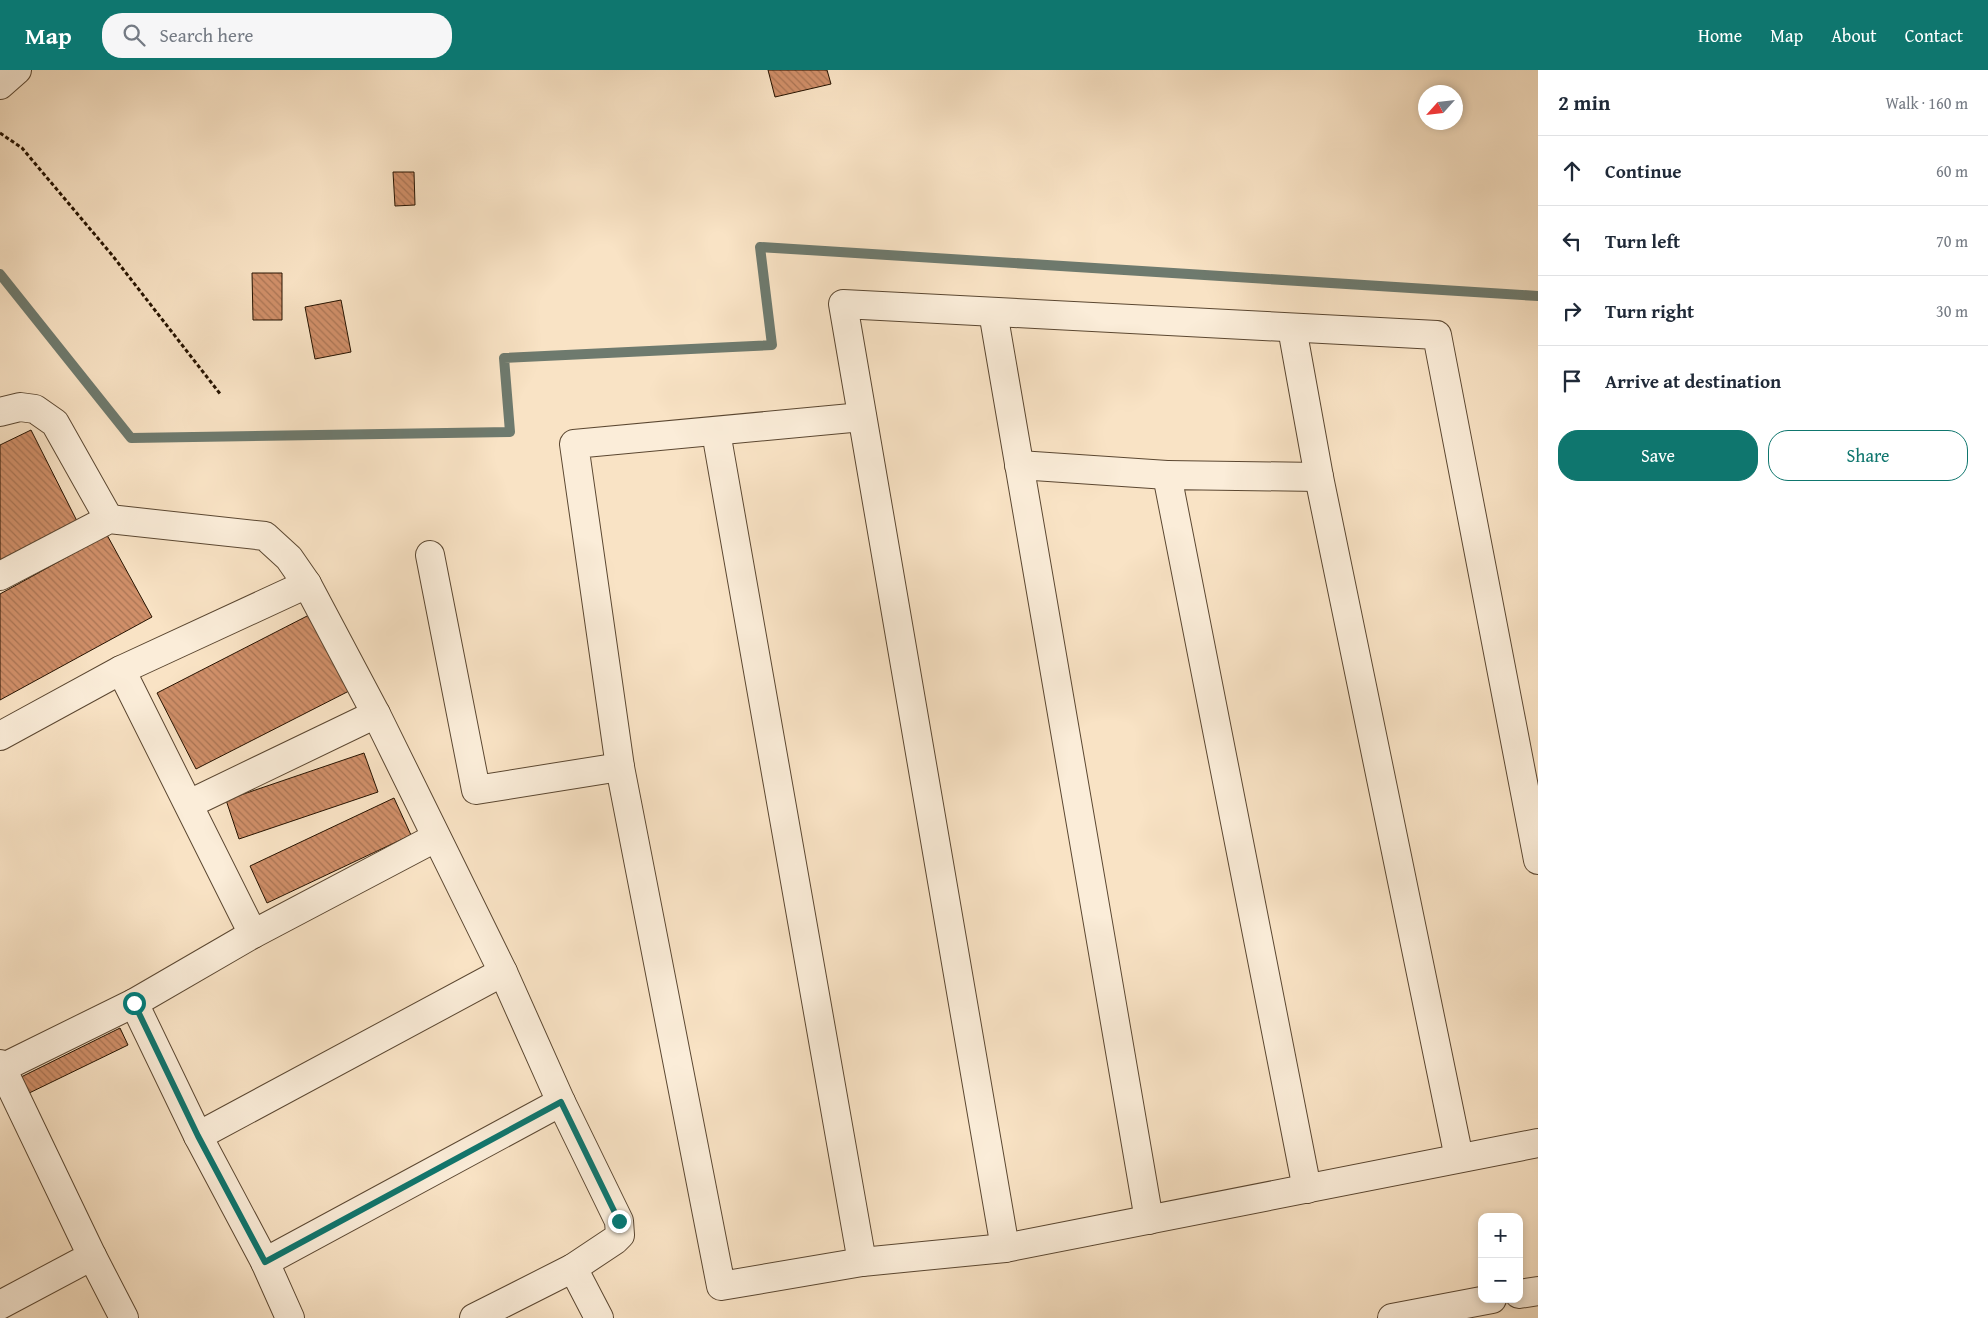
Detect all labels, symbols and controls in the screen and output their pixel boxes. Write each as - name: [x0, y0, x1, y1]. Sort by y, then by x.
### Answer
- search box: [102, 13, 452, 58]
- text: Map: [25, 18, 72, 53]
- icon: search: [120, 21, 148, 49]
- text: Search here: [160, 21, 253, 49]
- text: Home: [1698, 22, 1742, 49]
- text: Map: [1770, 22, 1803, 49]
- text: About: [1831, 22, 1877, 49]
- text: Contact: [1905, 22, 1963, 49]
- north arrow: [1418, 85, 1463, 130]
- text: 2 min: [1558, 87, 1610, 118]
- text: Walk · 160 m: [1885, 91, 1968, 115]
- icon: ahead: [1558, 157, 1586, 185]
- text: Continue: [1605, 157, 1682, 185]
- text: 60 m: [1936, 159, 1968, 183]
- icon: left: [1558, 227, 1586, 255]
- text: Turn left: [1605, 227, 1680, 255]
- text: 70 m: [1936, 229, 1968, 253]
- icon: right: [1558, 297, 1586, 325]
- text: Turn right: [1605, 297, 1694, 325]
- text: 30 m: [1936, 299, 1968, 323]
- icon: arrive: [1558, 367, 1586, 395]
- text: Arrive at destination: [1605, 367, 1781, 395]
- button: Save: [1558, 430, 1758, 481]
- button: Share: [1768, 430, 1968, 481]
- route start: [123, 992, 146, 1015]
- route end: [608, 1210, 631, 1233]
- map controls: [1478, 1213, 1523, 1303]
- button: +: [1478, 1213, 1523, 1258]
- button: −: [1478, 1258, 1523, 1303]

